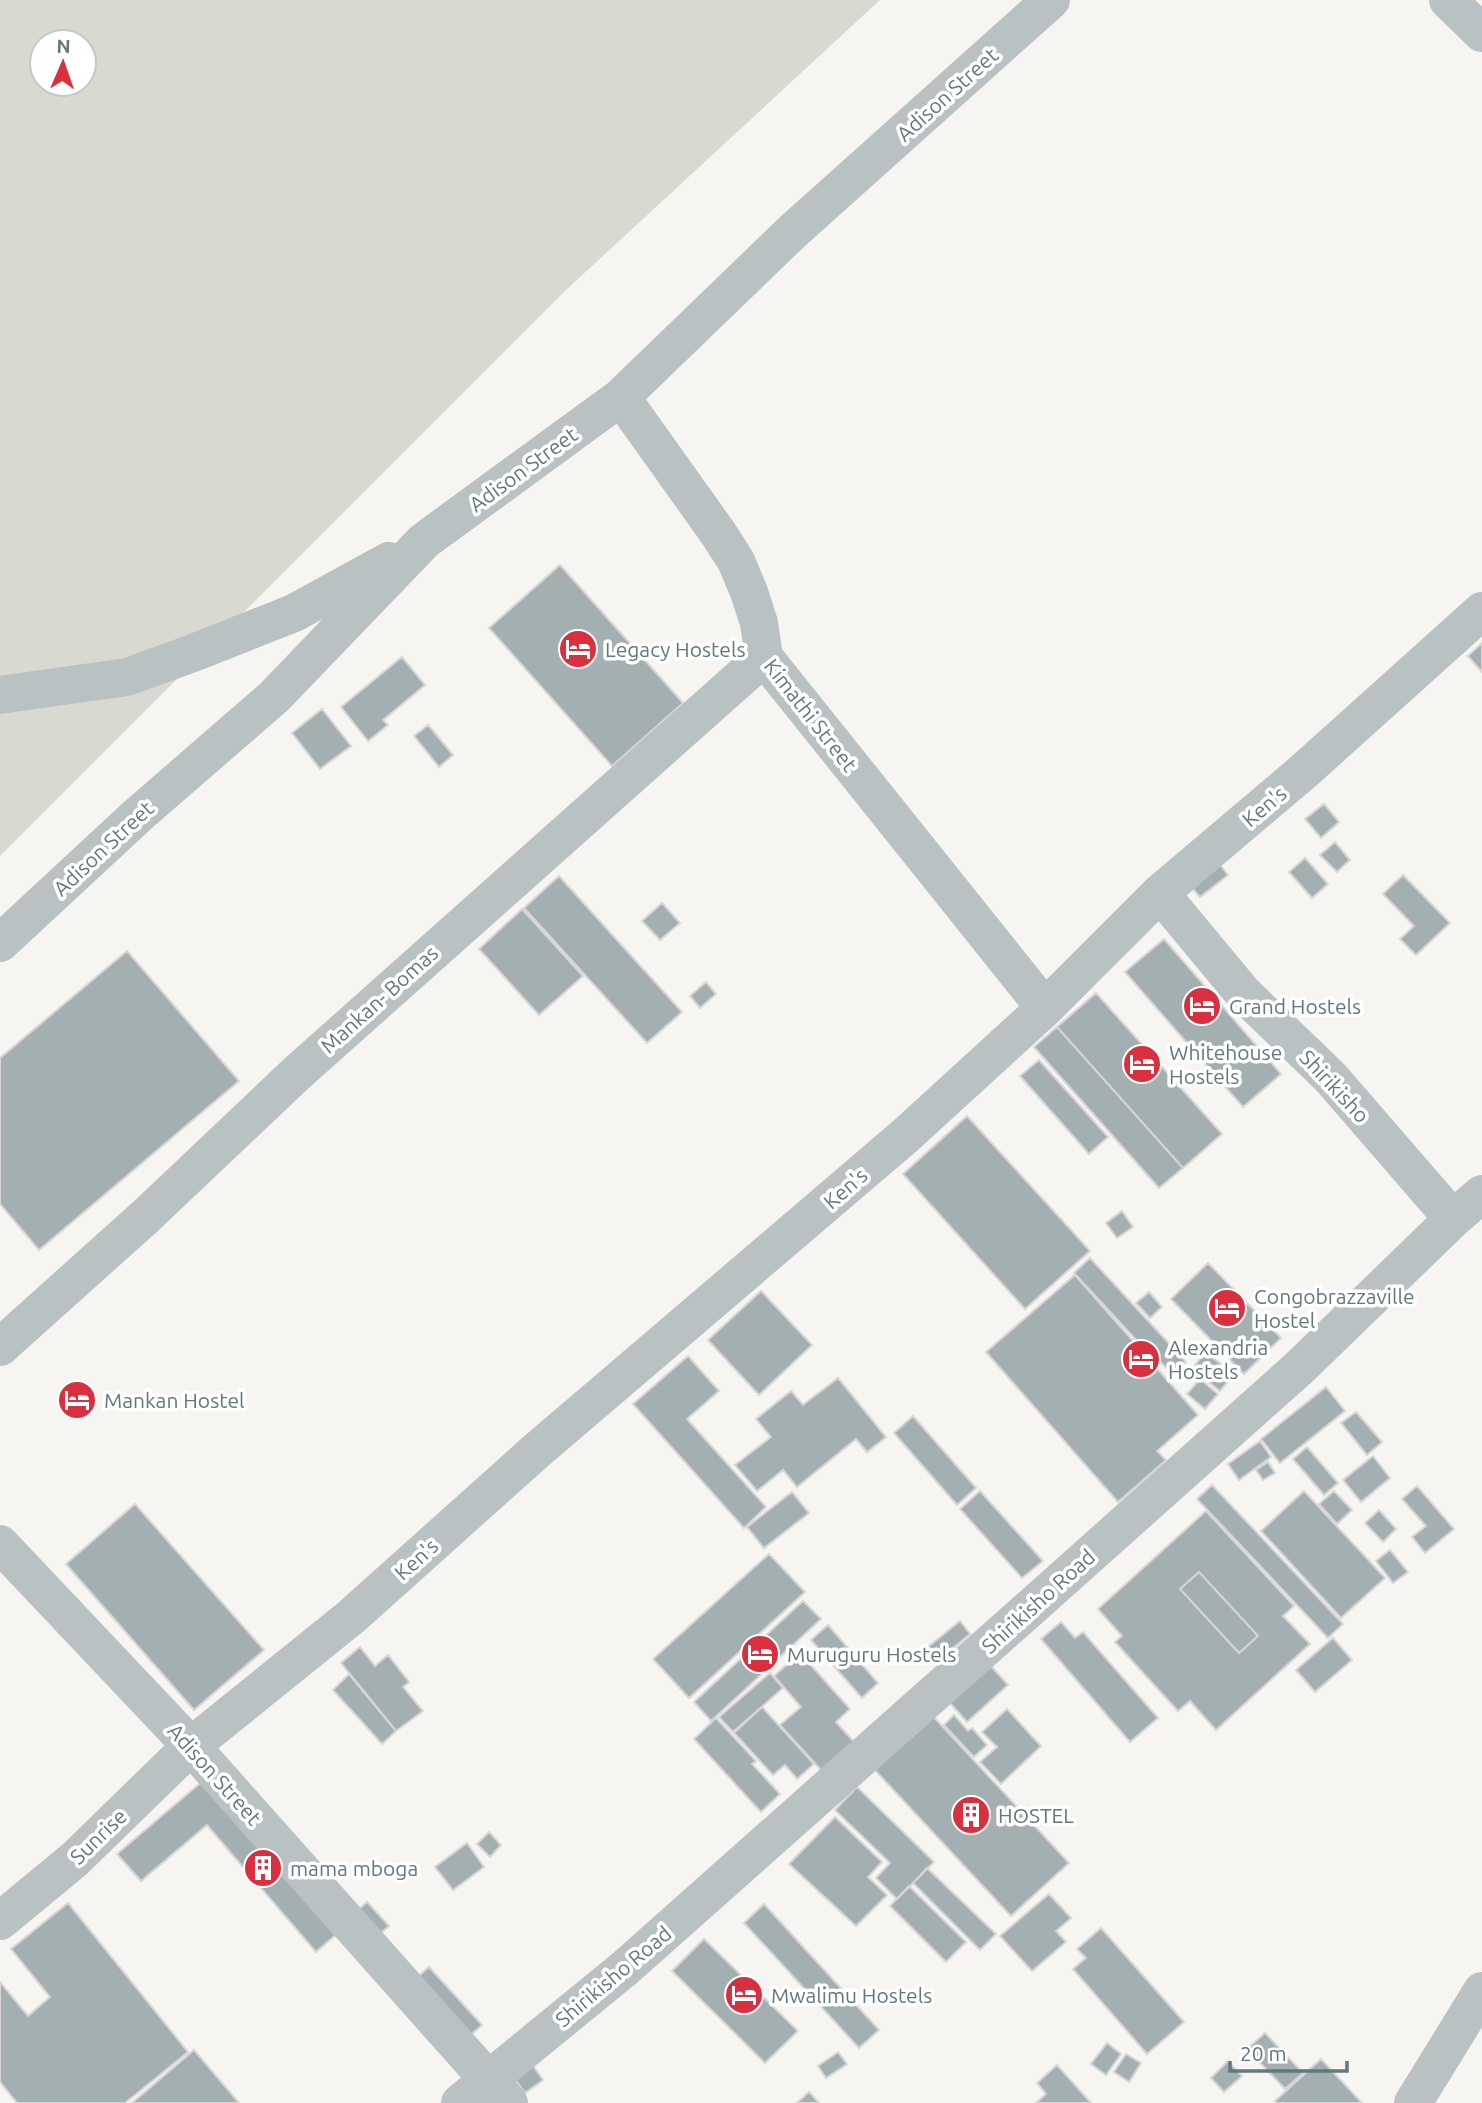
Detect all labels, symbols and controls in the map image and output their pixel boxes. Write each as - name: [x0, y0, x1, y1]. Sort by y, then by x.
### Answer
- north arrow: [28, 28, 98, 98]
- text: N: [56, 35, 71, 57]
- street label: Adison Street: [891, 42, 1003, 146]
- street label: Adison Street: [464, 422, 582, 516]
- hotel icon: Legacy Hostels: [557, 628, 599, 670]
- place label: Legacy Hostels: [605, 637, 746, 661]
- street label: Kimathi Street: [760, 654, 862, 776]
- street label: Ken's: [1237, 781, 1291, 831]
- street label: Adison Street: [48, 796, 158, 900]
- street label: Mankan- Bomas: [316, 940, 442, 1058]
- hotel icon: Grand Hostels: [1181, 985, 1223, 1027]
- place label: Grand Hostels: [1229, 994, 1361, 1018]
- place label: Whitehouse Hostels: [1169, 1040, 1282, 1088]
- hotel icon: Whitehouse Hostels: [1121, 1043, 1163, 1085]
- street label: Shirikisho: [1295, 1045, 1375, 1127]
- street label: Ken's: [818, 1163, 872, 1213]
- place label: Congobrazzaville Hostel: [1254, 1284, 1415, 1332]
- hotel icon: Congobrazzaville Hostel: [1206, 1287, 1248, 1329]
- place label: Alexandria Hostels: [1168, 1335, 1268, 1383]
- hotel icon: Alexandria Hostels: [1120, 1338, 1162, 1380]
- hotel icon: Mankan Hostel: [56, 1379, 98, 1421]
- place label: Mankan Hostel: [104, 1388, 245, 1412]
- street label: Ken's: [389, 1533, 443, 1585]
- street label: Shirikisho Road: [977, 1544, 1099, 1658]
- hotel icon: Muruguru Hostels: [739, 1633, 781, 1675]
- place label: Muruguru Hostels: [787, 1642, 956, 1666]
- street label: Adison Street: [163, 1718, 267, 1830]
- building icon: HOSTEL: [950, 1794, 992, 1836]
- street label: Sunrise: [65, 1803, 131, 1869]
- place label: HOSTEL: [998, 1803, 1074, 1827]
- building icon: mama mboga: [242, 1847, 284, 1889]
- place label: mama mboga: [290, 1856, 418, 1880]
- street label: Shirikisho Road: [550, 1921, 676, 2031]
- hotel icon: Mwalimu Hostels: [723, 1974, 765, 2016]
- place label: Mwalimu Hostels: [771, 1983, 932, 2007]
- scale bar: [1230, 2030, 1347, 2074]
- text: 20 m: [1240, 2041, 1287, 2065]

